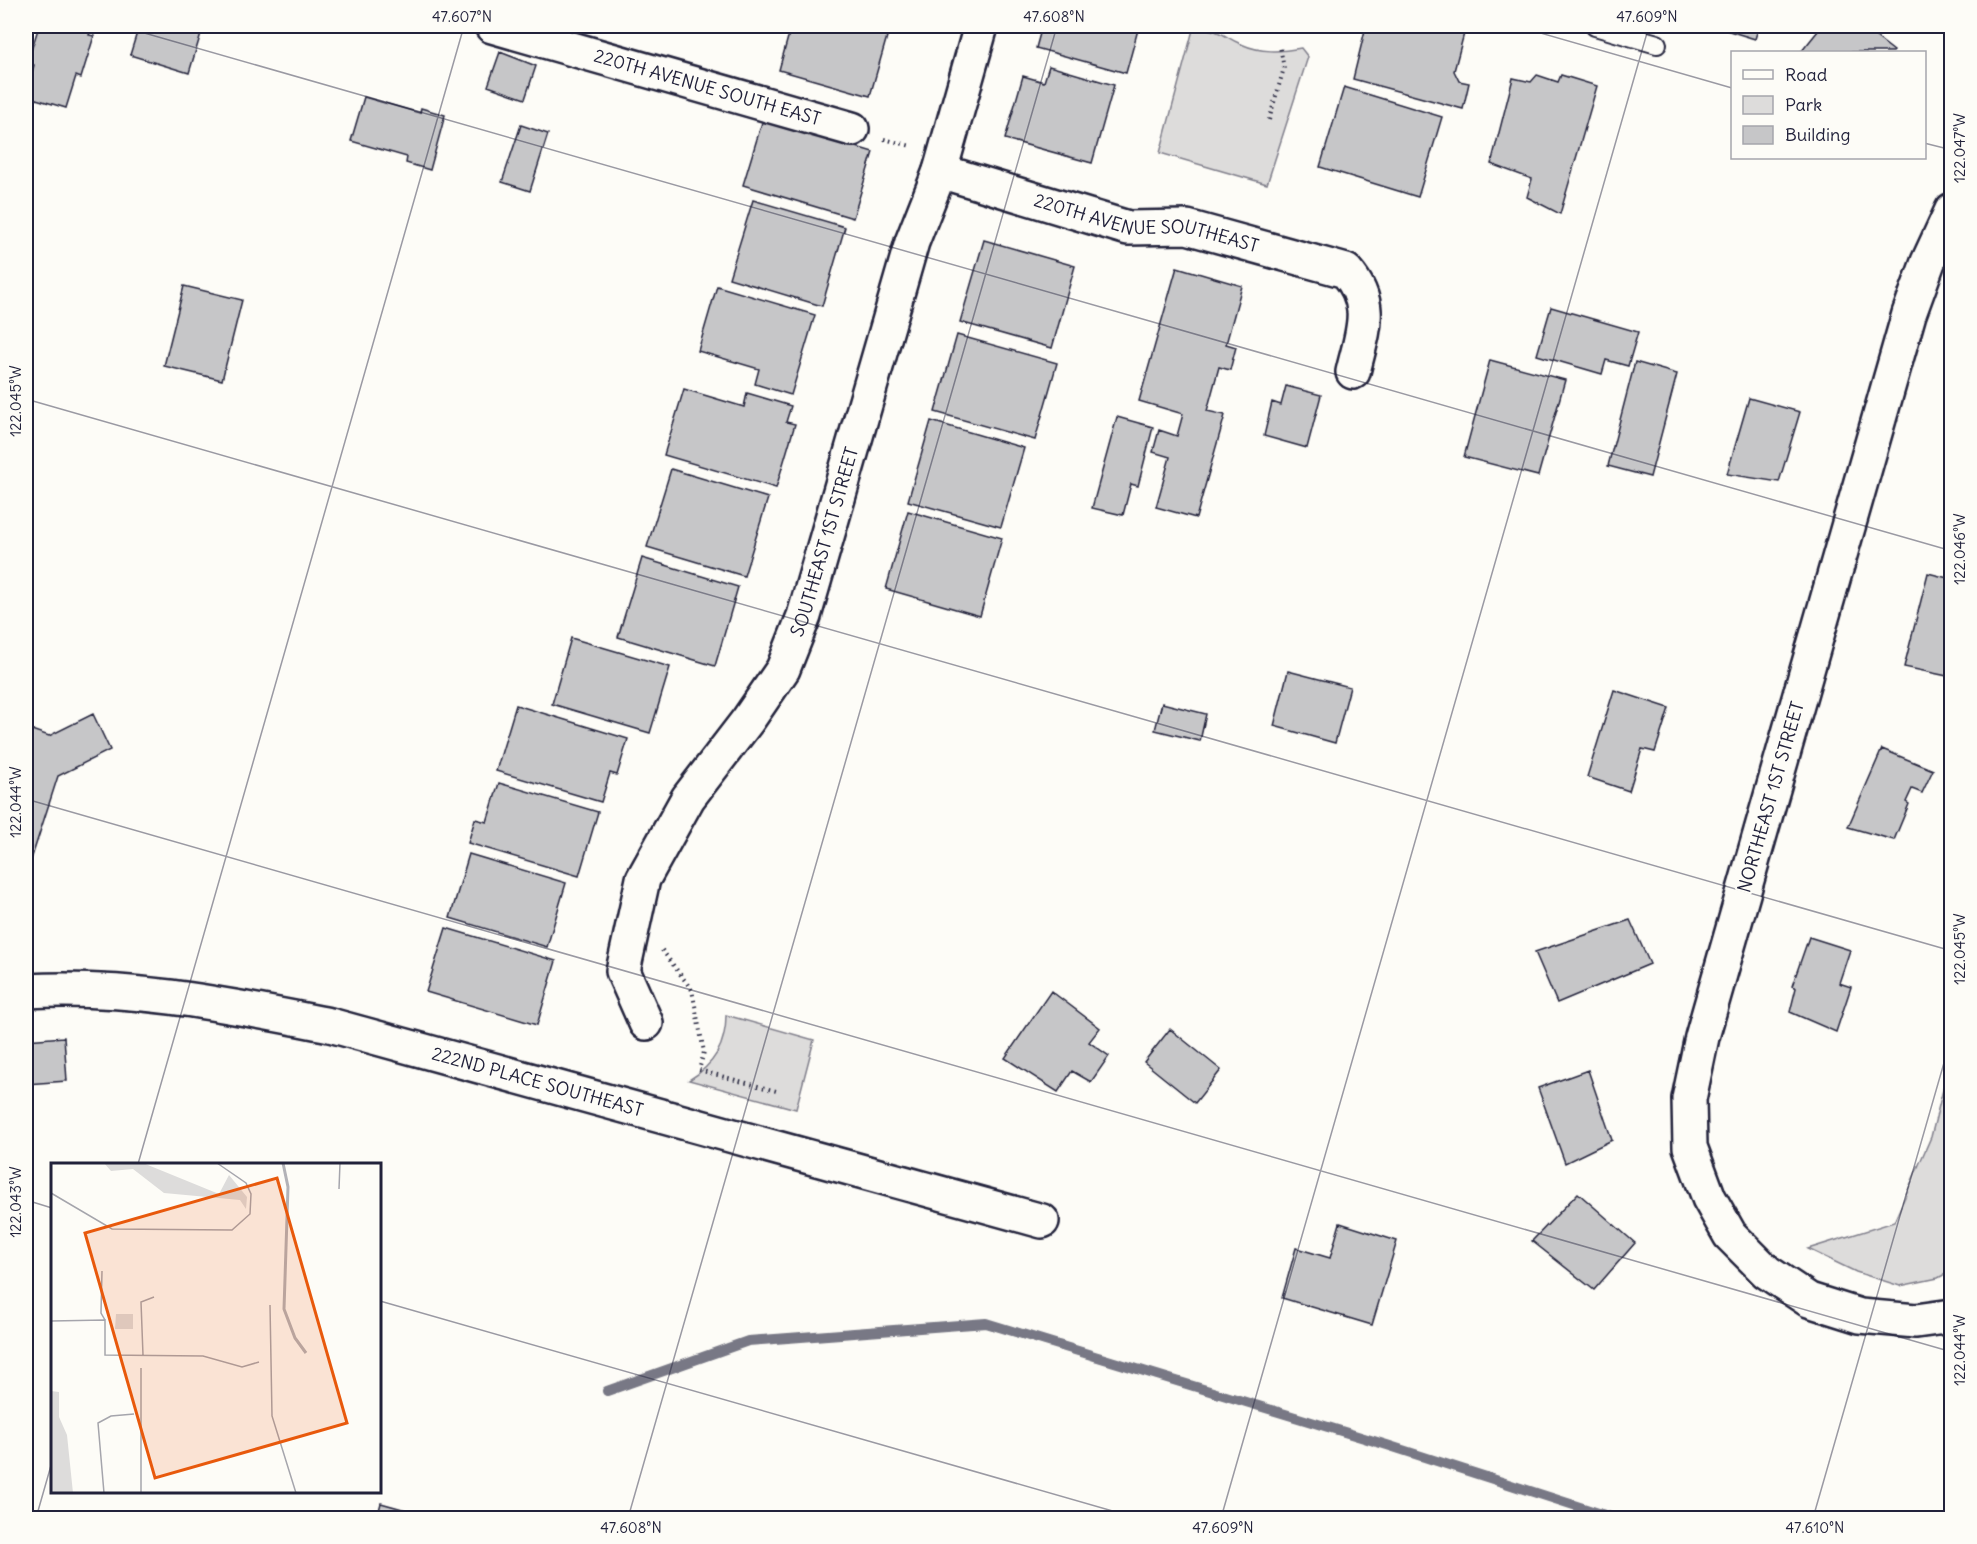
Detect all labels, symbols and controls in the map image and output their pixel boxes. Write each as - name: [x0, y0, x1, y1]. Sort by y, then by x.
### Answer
- text: 47.607°N: [432, 7, 492, 26]
- text: 47.608°N: [1023, 7, 1085, 26]
- text: 47.609°N: [1616, 7, 1678, 26]
- street label: 220TH AVENUE SOUTH EAST: [591, 44, 824, 130]
- legend: [1731, 51, 1926, 159]
- text: Road: [1785, 63, 1828, 86]
- text: Park: [1785, 93, 1822, 116]
- text: 122.047°W: [1950, 113, 1969, 183]
- text: Building: [1785, 123, 1850, 146]
- street label: 220TH AVENUE SOUTHEAST: [1031, 188, 1261, 257]
- text: 122.045°W: [6, 365, 25, 437]
- street label: SOUTHEAST 1ST STREET: [785, 444, 863, 640]
- text: 122.046°W: [1950, 513, 1969, 585]
- street label: NORTHEAST 1ST STREET: [1732, 699, 1809, 895]
- text: 122.044°W: [6, 766, 25, 838]
- text: 122.045°W: [1950, 913, 1969, 985]
- street label: 222ND PLACE SOUTHEAST: [429, 1042, 646, 1122]
- inset map: [51, 1163, 381, 1493]
- text: 122.043°W: [6, 1166, 25, 1238]
- text: 122.044°W: [1950, 1314, 1969, 1386]
- text: 47.608°N: [600, 1518, 662, 1537]
- text: 47.609°N: [1192, 1518, 1254, 1537]
- text: 47.610°N: [1786, 1518, 1844, 1537]

